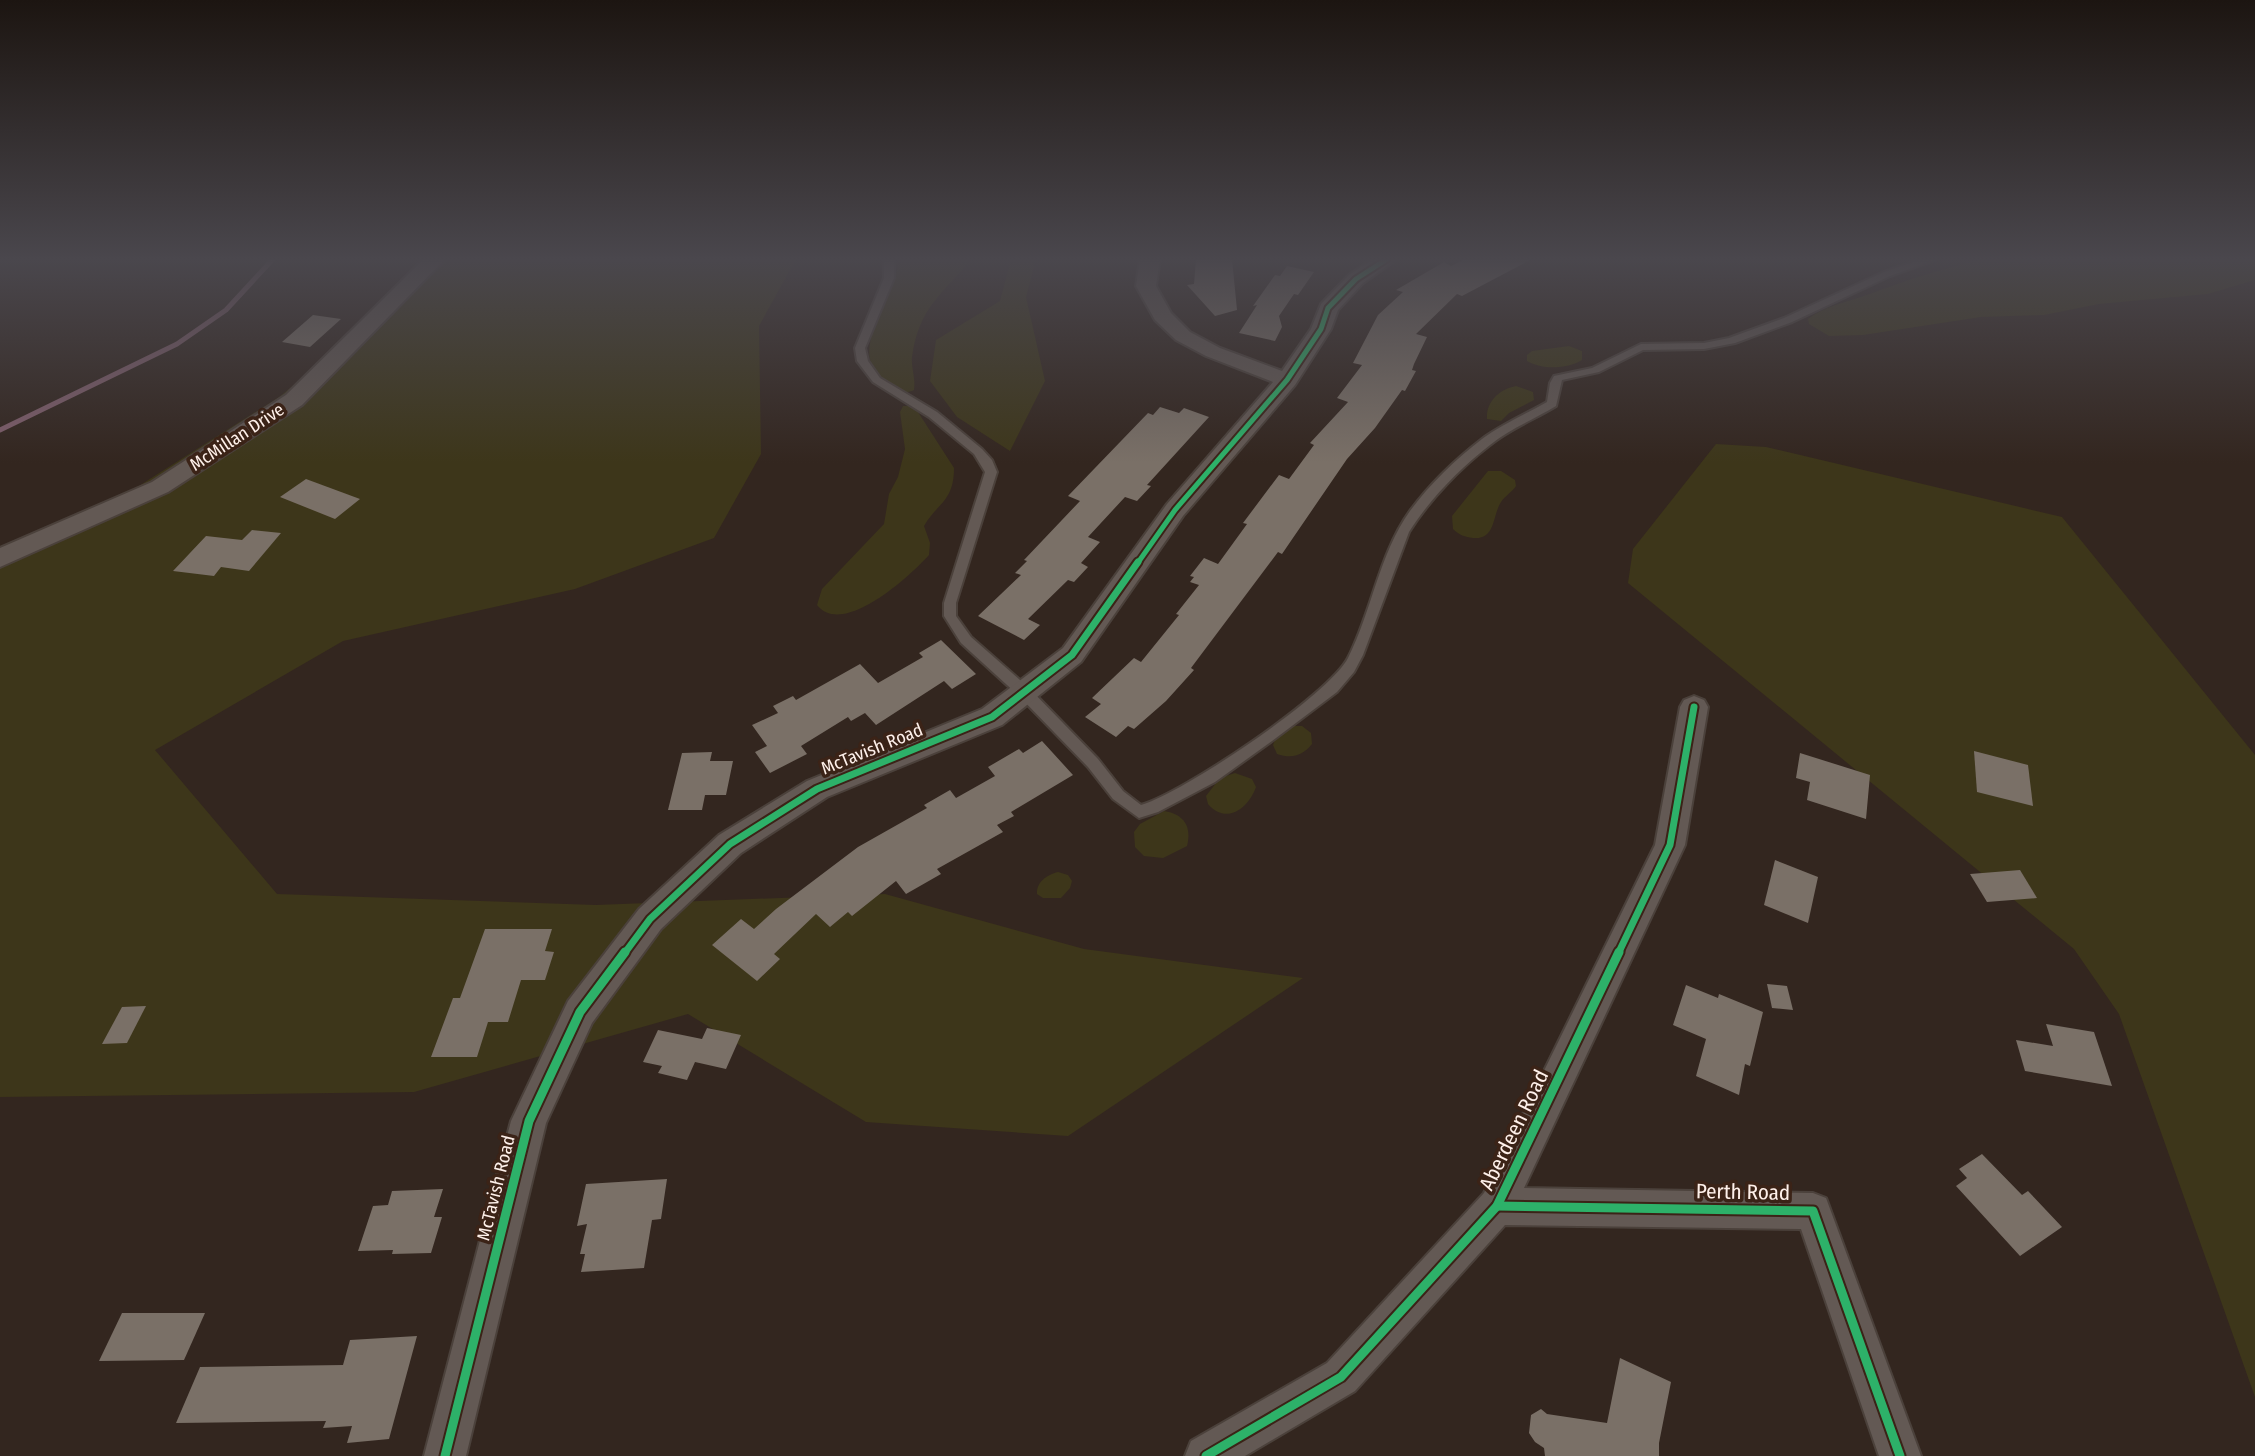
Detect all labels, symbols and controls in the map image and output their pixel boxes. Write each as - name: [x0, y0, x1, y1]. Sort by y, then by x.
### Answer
- street label: McMillan Drive: [186, 398, 288, 476]
- street label: McTavish Road: [818, 719, 926, 779]
- street label: Aberdeen Road: [1474, 1065, 1554, 1195]
- street label: McTavish Road: [472, 1133, 520, 1243]
- street label: Perth Road: [1696, 1178, 1790, 1206]

